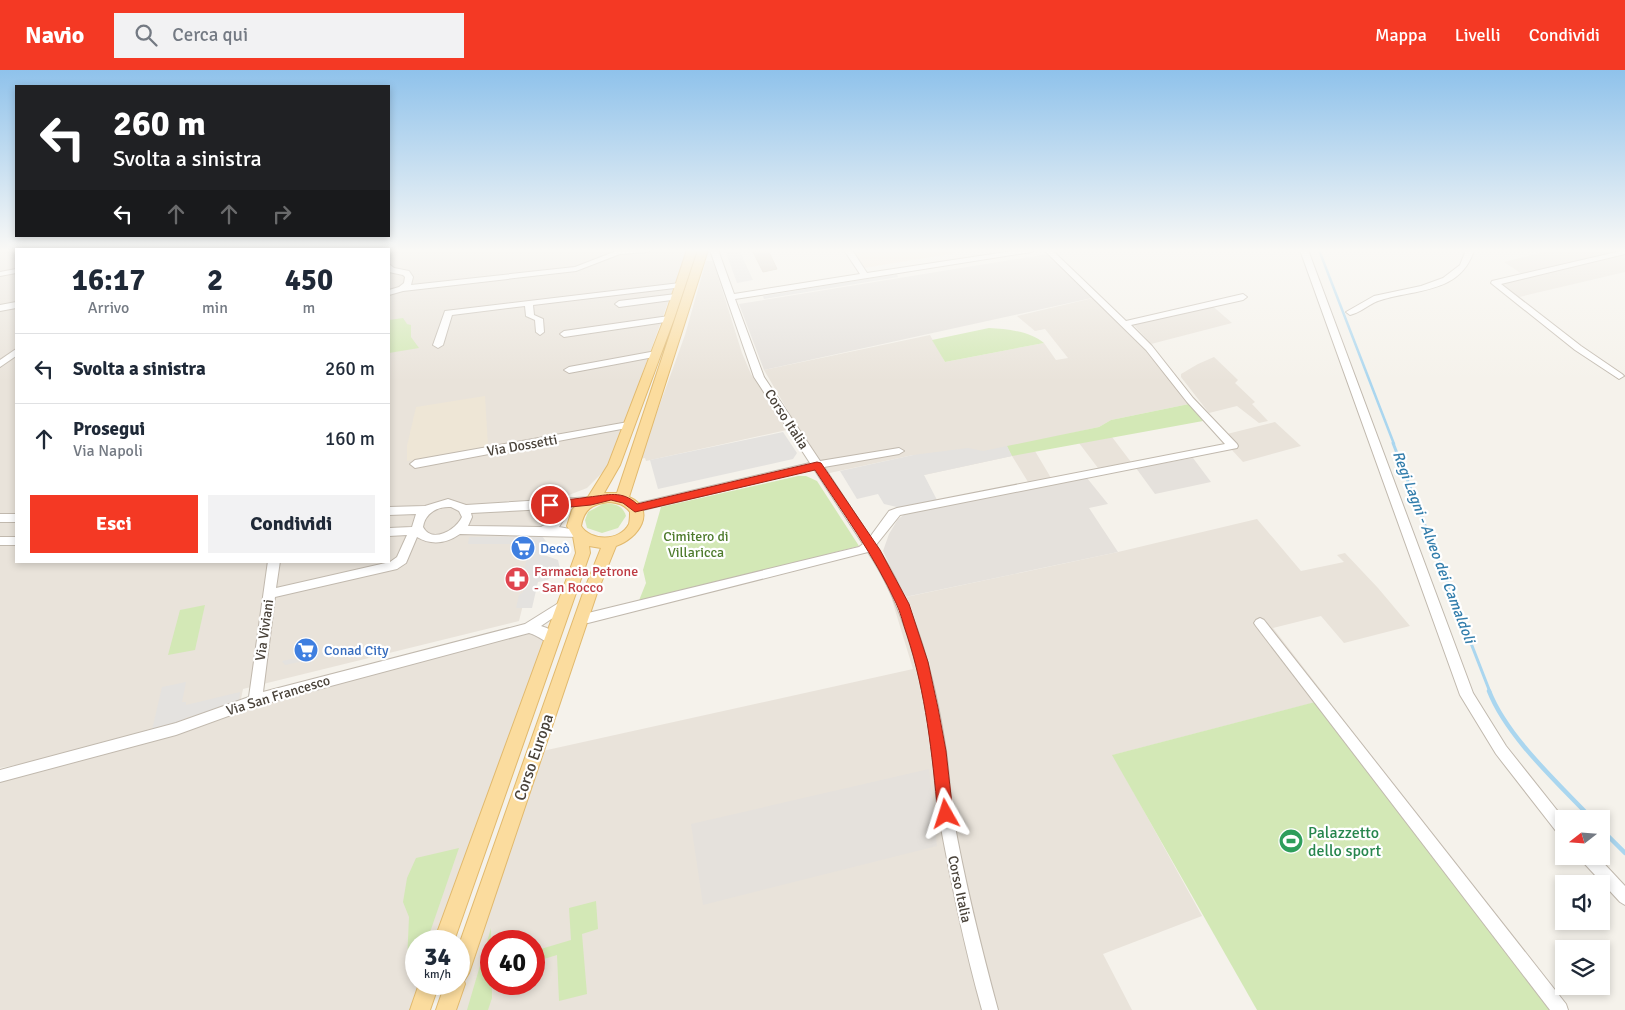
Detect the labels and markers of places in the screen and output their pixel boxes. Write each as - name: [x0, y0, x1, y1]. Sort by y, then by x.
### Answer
- pin: [529, 484, 571, 526]
- supermarket icon: Decò: [510, 535, 536, 561]
- place label: Decò: [540, 540, 570, 557]
- place label: Farmacia Petrone - San Rocco: [534, 563, 638, 596]
- pharmacy icon: Farmacia Petrone - San Rocco: [504, 566, 530, 592]
- supermarket icon: Conad City: [293, 637, 319, 663]
- place label: Conad City: [324, 642, 389, 659]
- place label: Palazzetto dello sport: [1308, 823, 1381, 861]
- sports icon: Palazzetto dello sport: [1278, 828, 1304, 854]

